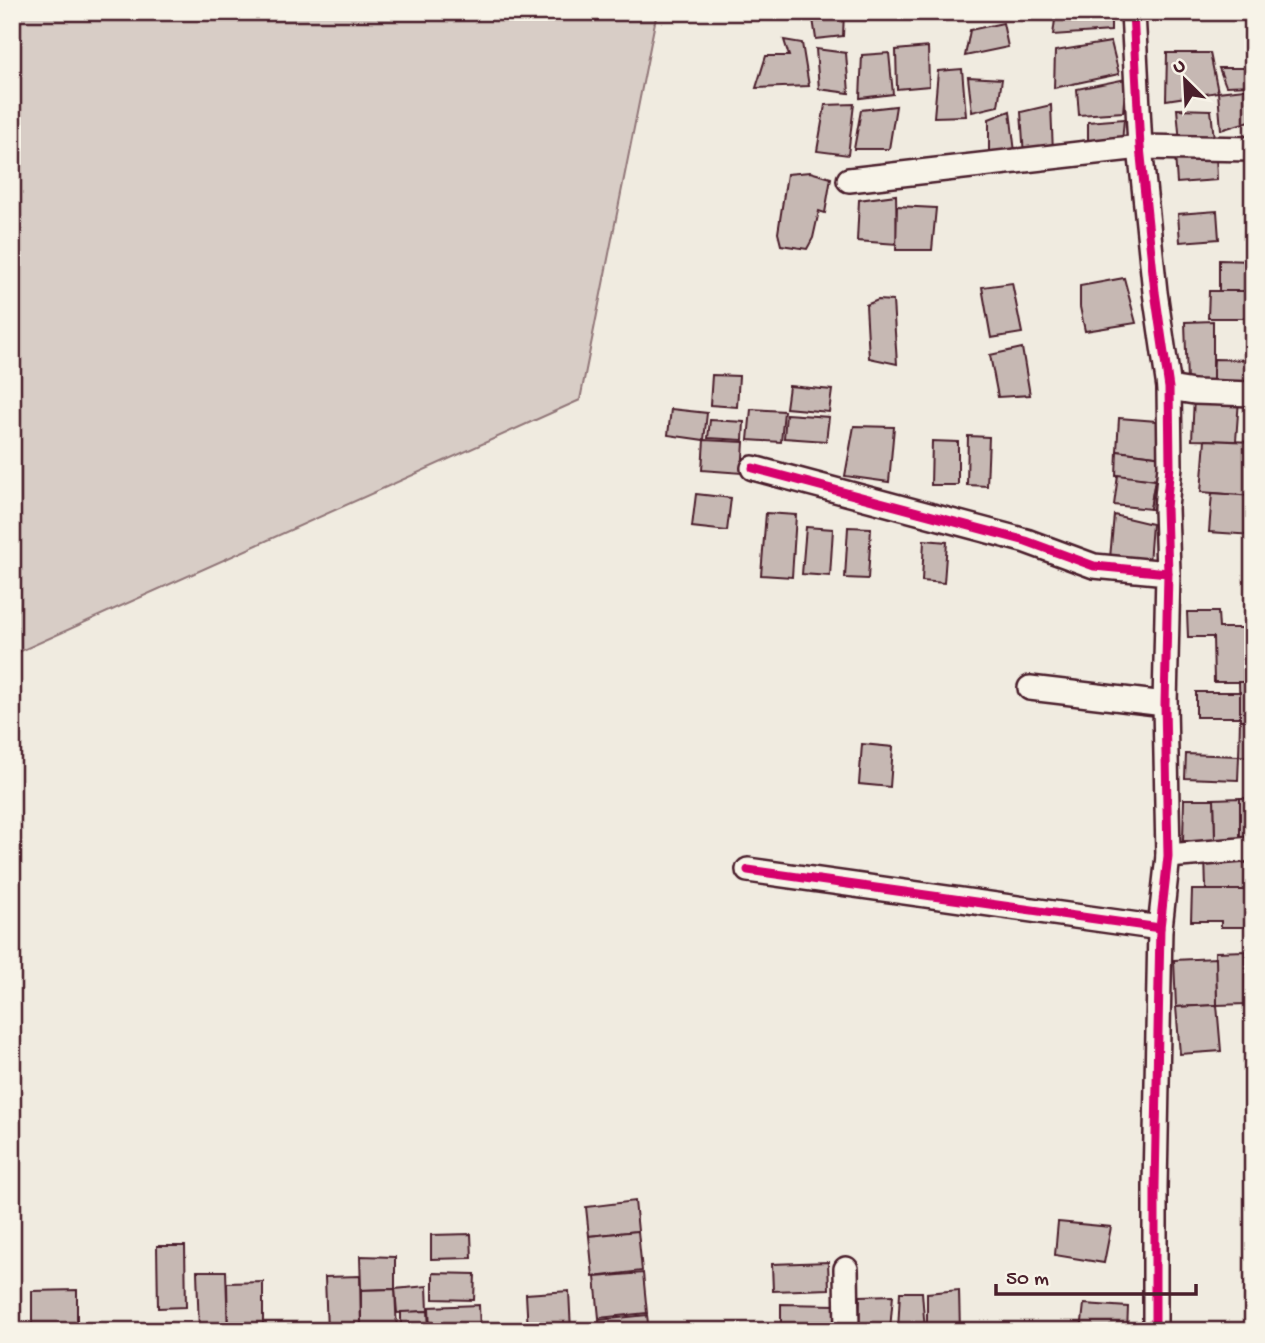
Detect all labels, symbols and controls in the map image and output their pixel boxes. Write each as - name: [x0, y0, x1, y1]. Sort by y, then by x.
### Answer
- north arrow: [1150, 46, 1220, 116]
- text: U: [1170, 55, 1189, 80]
- scale bar: [996, 1252, 1195, 1296]
- text: 50 m: [1006, 1268, 1049, 1293]

